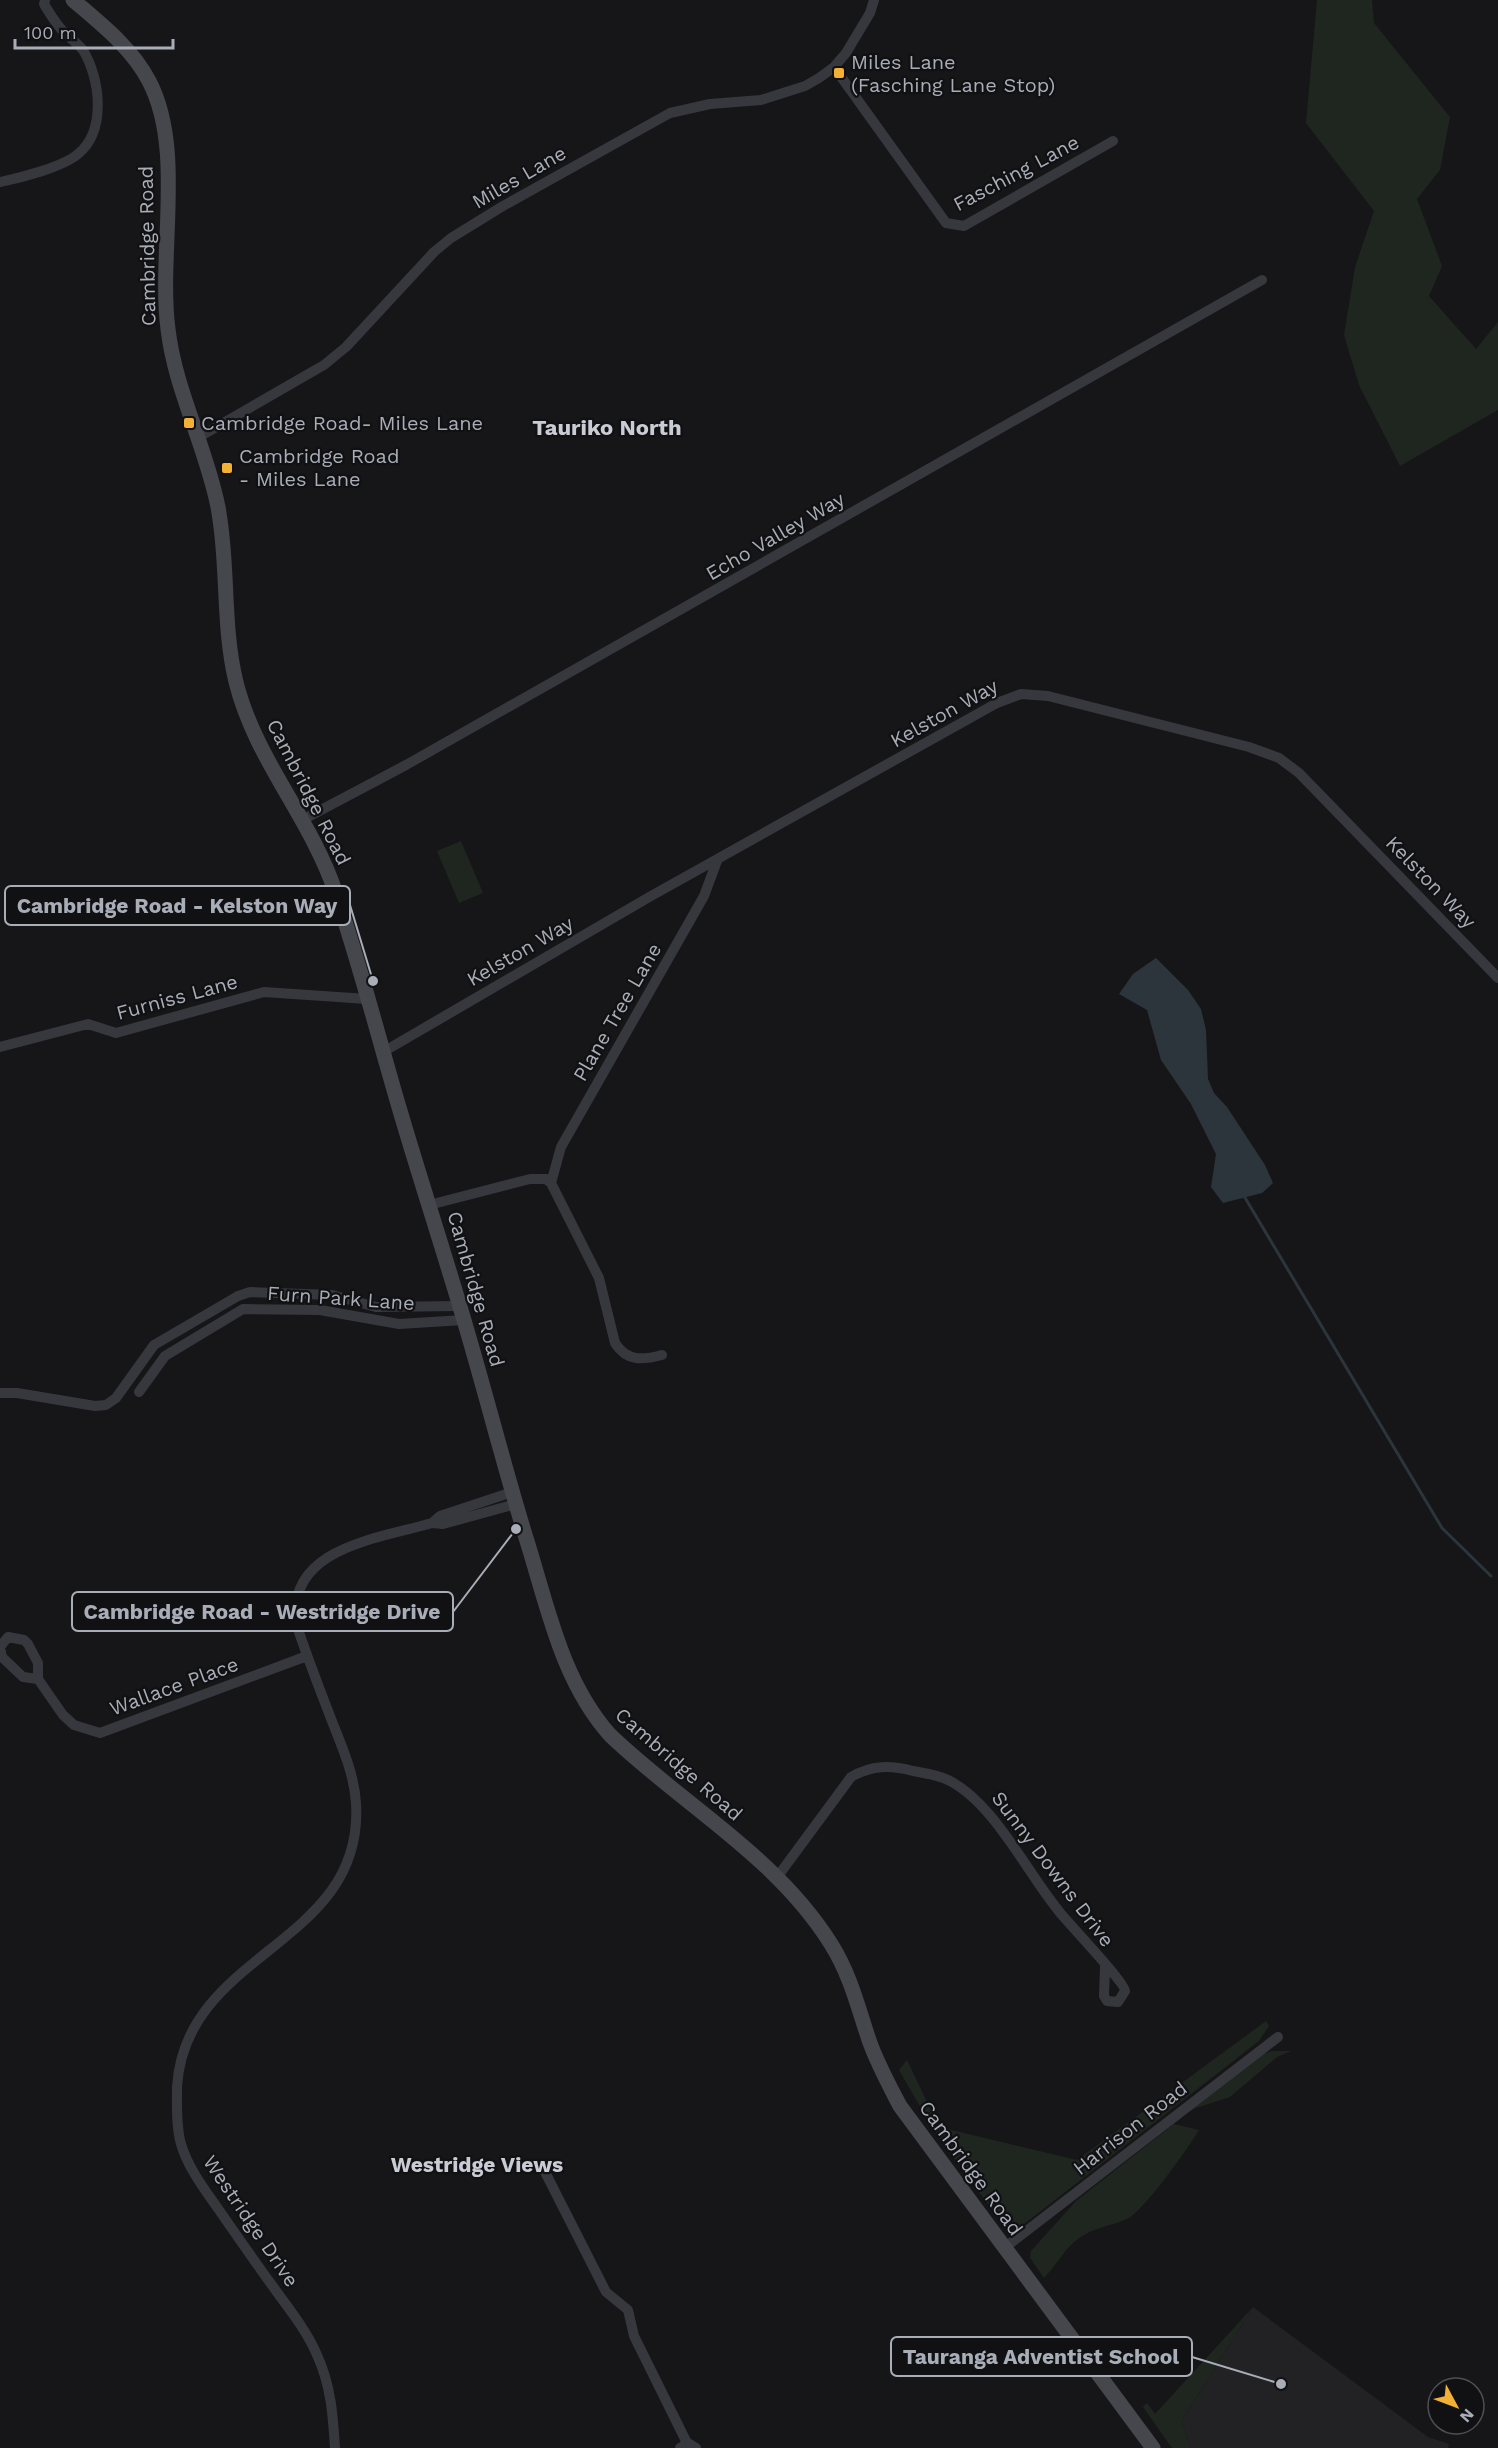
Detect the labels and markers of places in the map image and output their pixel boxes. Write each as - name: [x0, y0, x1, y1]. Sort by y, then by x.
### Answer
- place label: Miles Lane (Fasching Lane Stop): [851, 50, 1055, 97]
- marker: Miles Lane (Fasching Lane Stop): [832, 66, 846, 80]
- place label: Cambridge Road- Miles Lane: [201, 411, 483, 435]
- marker: Cambridge Road- Miles Lane: [182, 416, 196, 430]
- place label: Cambridge Road - Miles Lane: [239, 444, 399, 491]
- marker: Cambridge Road - Miles Lane: [220, 461, 234, 475]
- callout: Cambridge Road - Kelston Way: [5, 886, 350, 925]
- callout: Cambridge Road - Westridge Drive: [72, 1592, 453, 1631]
- callout: Tauranga Adventist School: [891, 2337, 1192, 2376]

